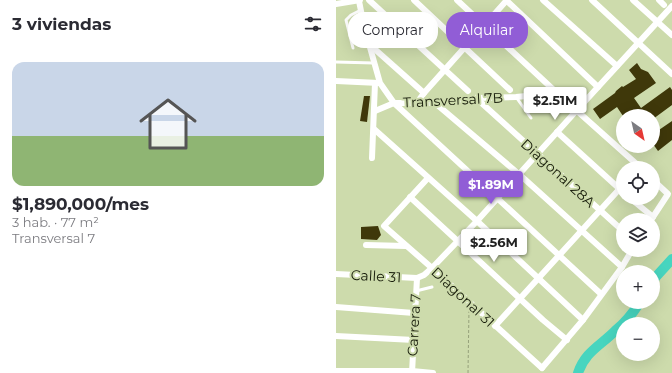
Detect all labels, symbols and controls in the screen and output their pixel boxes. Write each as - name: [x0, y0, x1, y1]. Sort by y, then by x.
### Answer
- chip: Comprar: [348, 12, 438, 48]
- chip: Alquilar: [446, 12, 528, 48]
- icon: filters: [302, 13, 324, 35]
- text: 3 viviendas: [12, 14, 111, 34]
- pin: $2.51M: [522, 87, 588, 121]
- icon: home: [132, 88, 204, 160]
- street label: Transversal 7B: [403, 88, 503, 112]
- text: $2.51M: [533, 92, 577, 108]
- north arrow: [616, 109, 660, 153]
- map controls: [616, 109, 660, 361]
- street label: Diagonal 28A: [517, 135, 600, 212]
- button: locate: [616, 161, 660, 205]
- pin: $1.89M: [458, 171, 524, 205]
- text: $1.89M: [468, 176, 514, 192]
- text: $1,890,000/mes: [12, 194, 149, 214]
- button: layers: [616, 213, 660, 257]
- text: 3 hab. · 77 m²: [12, 214, 99, 230]
- pin: $2.56M: [461, 229, 527, 263]
- text: Transversal 7: [12, 230, 95, 246]
- text: $2.56M: [470, 234, 518, 250]
- street label: Diagonal 31: [428, 263, 498, 331]
- button: +: [616, 265, 660, 309]
- street label: Calle 31: [350, 266, 402, 286]
- street label: Carrera 7: [403, 293, 425, 357]
- button: −: [616, 317, 660, 361]

